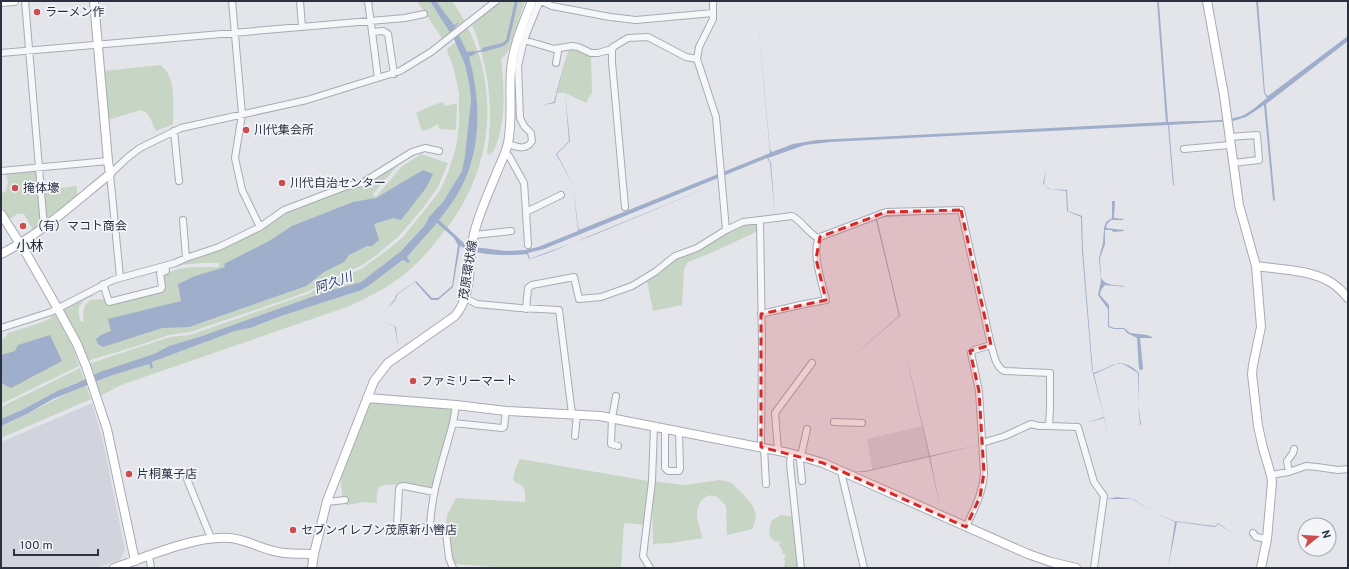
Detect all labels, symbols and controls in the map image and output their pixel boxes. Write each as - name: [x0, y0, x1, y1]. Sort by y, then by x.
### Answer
- place label: ラーメン作: [45, 5, 105, 21]
- marker: ラーメン作: [32, 7, 42, 17]
- place label: 川代集会所: [254, 123, 314, 139]
- marker: 川代集会所: [241, 125, 251, 135]
- place label: 川代自治センター: [290, 176, 386, 192]
- marker: 川代自治センター: [277, 178, 287, 188]
- place label: 掩体壕: [23, 181, 60, 197]
- marker: 掩体壕: [10, 183, 20, 193]
- place label: （有）マコト商会: [31, 219, 127, 235]
- marker: （有）マコト商会: [18, 221, 28, 231]
- district label: 小林: [16, 239, 44, 256]
- street label: 茂原環状線: [456, 239, 482, 301]
- water label: 阿久川: [313, 269, 357, 298]
- place label: ファミリーマート: [421, 374, 517, 390]
- marker: ファミリーマート: [408, 376, 418, 386]
- place label: 片桐菓子店: [137, 467, 197, 483]
- marker: 片桐菓子店: [124, 469, 134, 479]
- north arrow: [1297, 517, 1337, 557]
- place label: セブンイレブン茂原新小轡店: [301, 523, 457, 539]
- marker: セブンイレブン茂原新小轡店: [288, 525, 298, 535]
- text: N: [1318, 529, 1333, 540]
- scale bar: [14, 531, 98, 557]
- text: 100 m: [20, 538, 53, 554]

